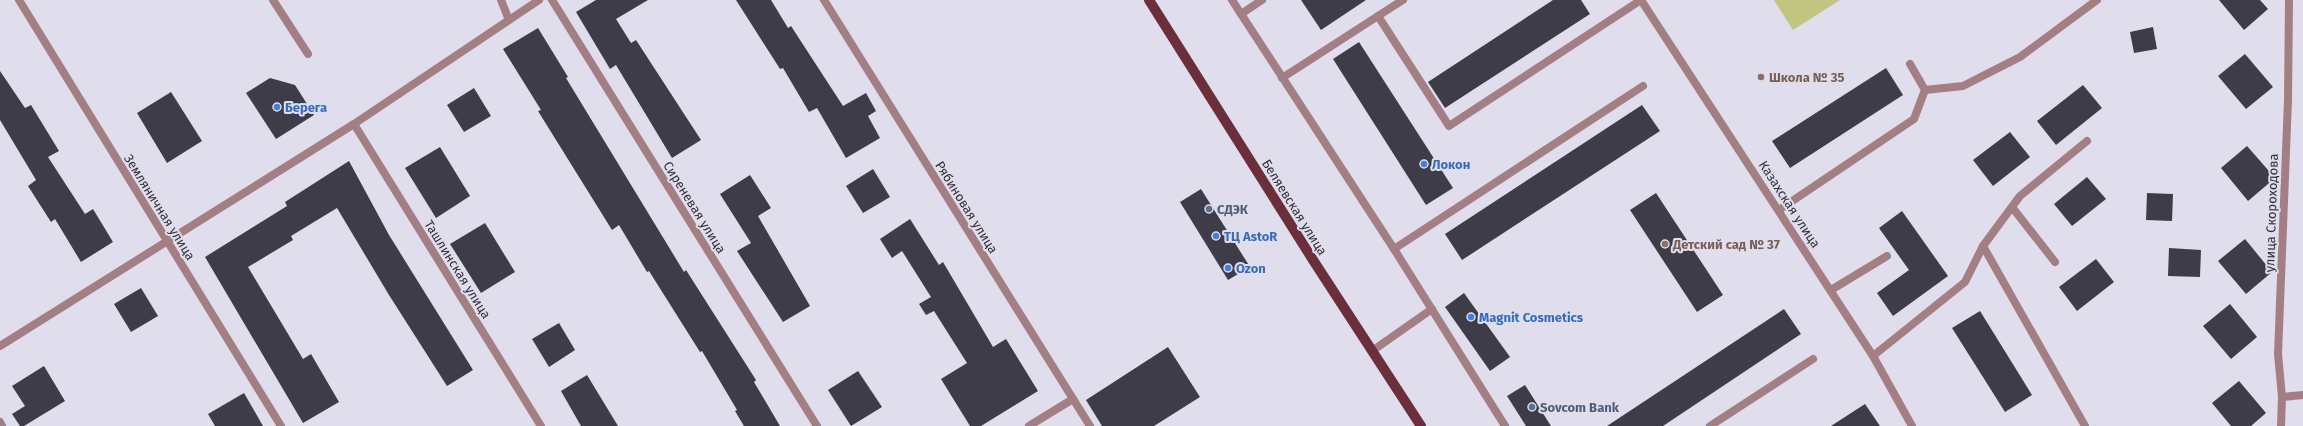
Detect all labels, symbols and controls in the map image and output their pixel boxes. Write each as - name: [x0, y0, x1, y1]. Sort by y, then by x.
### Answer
- place label: Школа № 35: [1769, 70, 1844, 85]
- marker: Школа № 35: [1756, 72, 1766, 82]
- place label: Берега: [285, 100, 327, 115]
- marker: Берега: [272, 102, 282, 112]
- street label: Земляничная улица: [121, 152, 198, 263]
- street label: улица Скороходова: [2262, 153, 2281, 273]
- street label: Беляевская улица: [1259, 157, 1330, 258]
- place label: Локон: [1432, 157, 1470, 172]
- street label: Рябиновая улица: [932, 158, 1001, 256]
- street label: Казахская улица: [1756, 158, 1823, 251]
- street label: Сиреневая улица: [660, 159, 729, 256]
- marker: Локон: [1419, 159, 1429, 169]
- place label: СДЭК: [1217, 202, 1249, 217]
- marker: СДЭК: [1204, 204, 1214, 214]
- street label: Ташлинская улица: [421, 217, 494, 321]
- place label: ТЦ AstoR: [1224, 229, 1278, 244]
- marker: ТЦ AstoR: [1211, 231, 1221, 241]
- place label: Детский сад № 37: [1672, 237, 1780, 252]
- marker: Детский сад № 37: [1660, 239, 1670, 249]
- place label: Ozon: [1236, 261, 1266, 276]
- marker: Ozon: [1223, 263, 1233, 273]
- place label: Magnit Cosmetics: [1479, 310, 1584, 325]
- marker: Magnit Cosmetics: [1466, 312, 1476, 322]
- place label: Sovcom Bank: [1540, 400, 1620, 415]
- marker: Sovcom Bank: [1527, 402, 1537, 412]

